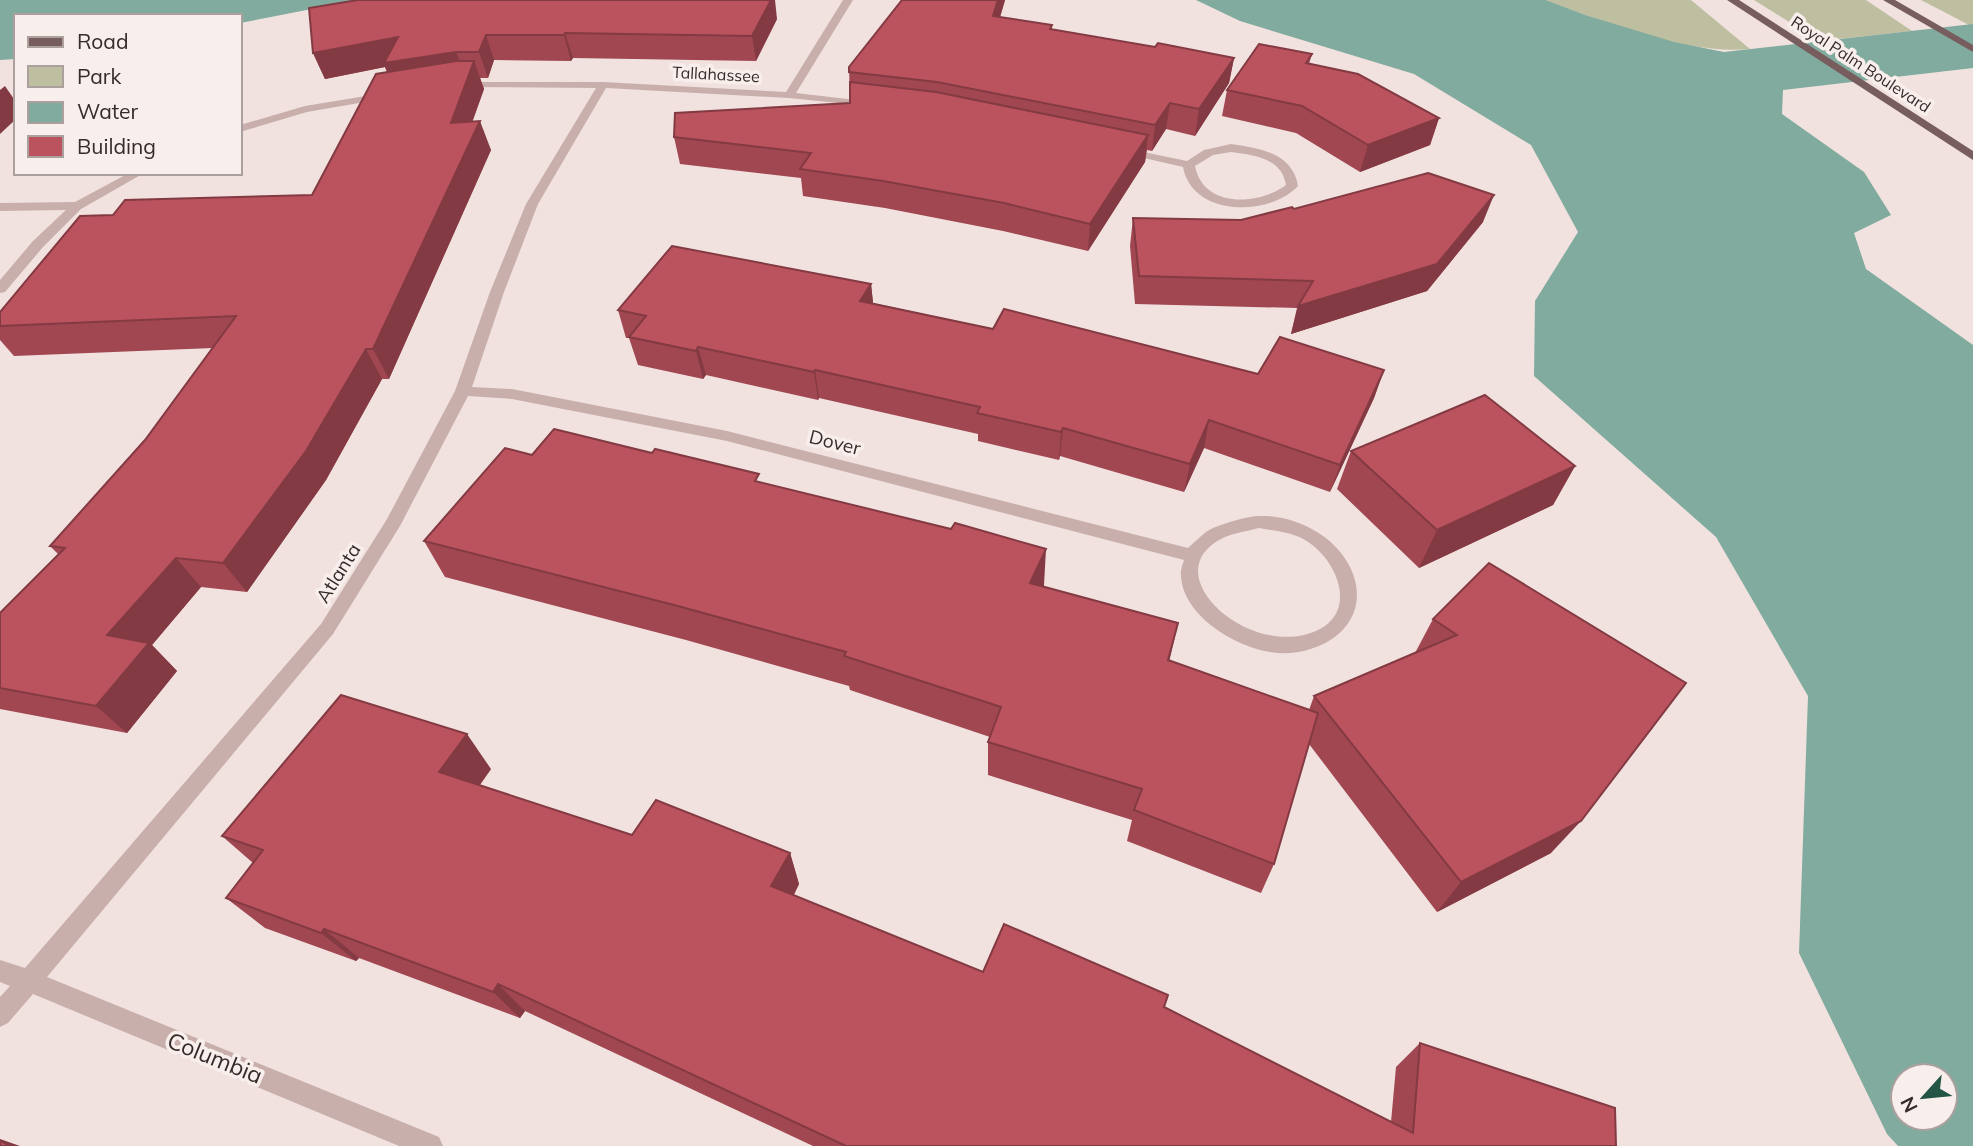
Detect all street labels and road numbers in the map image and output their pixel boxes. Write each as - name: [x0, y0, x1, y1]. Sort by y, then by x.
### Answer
- street label: Royal Palm Boulevard: [1787, 11, 1935, 117]
- street label: Tallahassee: [672, 62, 760, 86]
- street label: Dover: [807, 424, 863, 460]
- street label: Atlanta: [310, 539, 366, 607]
- street label: Columbia: [163, 1025, 267, 1090]

